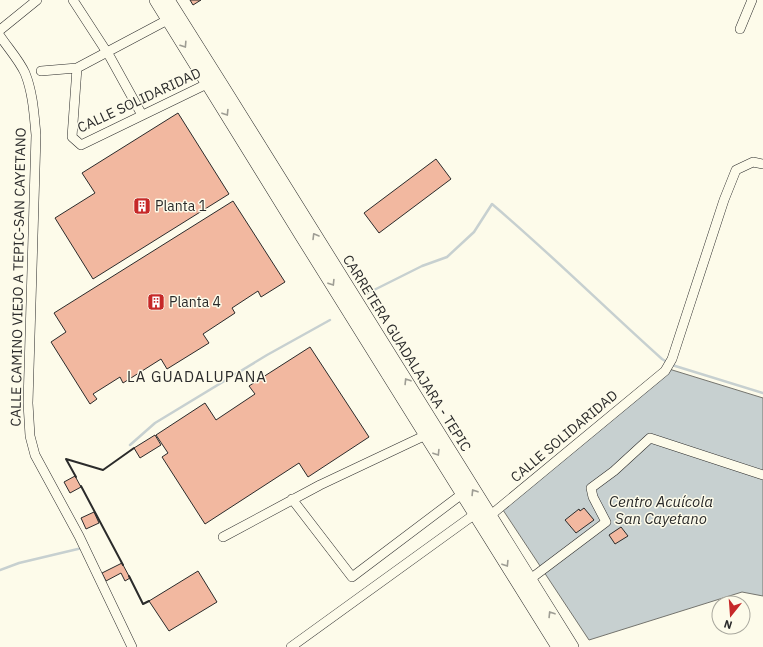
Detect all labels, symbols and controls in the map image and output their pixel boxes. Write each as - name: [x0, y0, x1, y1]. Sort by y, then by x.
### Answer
- one-way arrow: [179, 41, 187, 48]
- street label: CALLE SOLIDARIDAD: [74, 63, 204, 137]
- one-way arrow: [221, 109, 229, 116]
- street label: CALLE CAMINO VIEJO A TEPIC-SAN CAYETANO: [6, 127, 30, 427]
- building icon: Planta 1: [132, 196, 152, 216]
- place label: Planta 1: [155, 197, 207, 215]
- one-way arrow: [313, 233, 320, 240]
- street label: CARRETERA GUADALAJARA - TEPIC: [339, 251, 475, 455]
- one-way arrow: [327, 279, 334, 286]
- building icon: Planta 4: [146, 292, 166, 312]
- place label: Planta 4: [169, 293, 221, 311]
- district label: LA GUADALUPANA: [127, 367, 267, 386]
- one-way arrow: [404, 378, 412, 385]
- street label: CALLE SOLIDARIDAD: [507, 386, 621, 486]
- one-way arrow: [432, 449, 440, 456]
- one-way arrow: [472, 489, 479, 496]
- water label: Centro Acuícola San Cayetano: [609, 492, 713, 528]
- one-way arrow: [501, 560, 508, 567]
- north arrow: [711, 595, 751, 635]
- one-way arrow: [548, 611, 556, 618]
- text: N: [722, 617, 734, 632]

